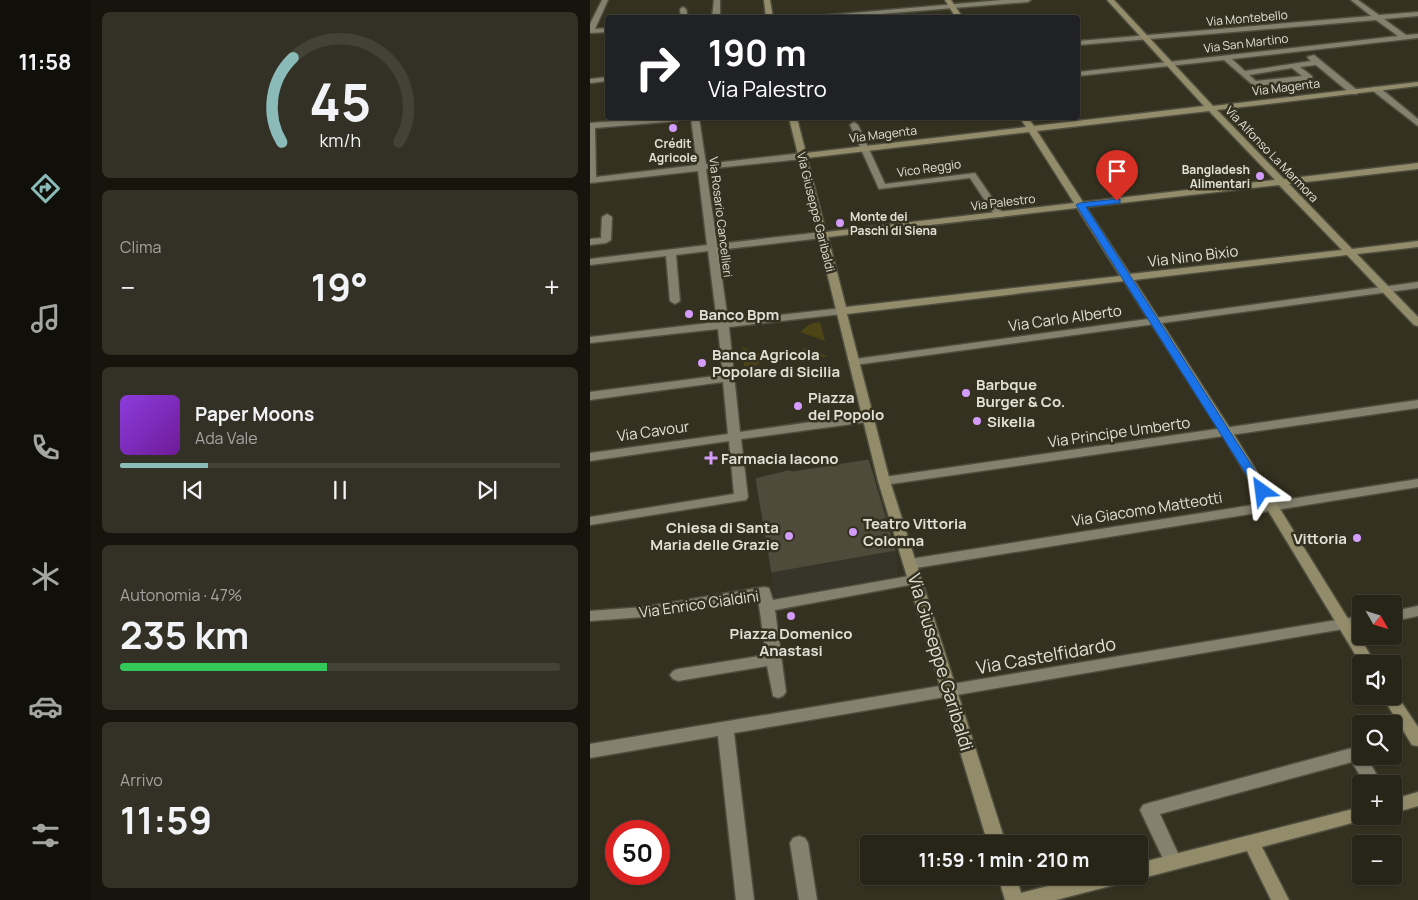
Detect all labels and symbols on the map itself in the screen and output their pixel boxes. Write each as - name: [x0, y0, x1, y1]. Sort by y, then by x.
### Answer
- street label: Via Montebello: [1206, 6, 1288, 30]
- street label: Via San Martino: [1203, 29, 1289, 57]
- street label: Via Magenta: [1251, 74, 1321, 100]
- street label: Via Alfonso La Marmora: [1222, 102, 1322, 206]
- street label: Via Magenta: [848, 121, 918, 147]
- marker: Crédit Agricole: [667, 122, 679, 134]
- place label: Crédit Agricole: [649, 135, 697, 166]
- street label: Via Giuseppe Garibaldi: [793, 150, 839, 274]
- pin: [1096, 150, 1138, 201]
- street label: Vico Reggio: [896, 155, 962, 181]
- street label: Via Rosario Cancellieri: [705, 156, 737, 278]
- place label: Bangladesh Alimentari: [1182, 161, 1250, 192]
- marker: Bangladesh Alimentari: [1254, 170, 1266, 182]
- street label: Via Palestro: [970, 190, 1036, 214]
- place label: Monte dei Paschi di Siena: [850, 208, 937, 239]
- marker: Monte dei Paschi di Siena: [834, 217, 846, 229]
- street label: Via Nino Bixio: [1147, 240, 1240, 272]
- street label: Via Carlo Alberto: [1007, 300, 1123, 336]
- place label: Banco Bpm: [699, 304, 779, 325]
- marker: Banco Bpm: [683, 308, 695, 320]
- place label: Banca Agricola Popolare di Sicilia: [712, 344, 840, 382]
- marker: Banca Agricola Popolare di Sicilia: [696, 357, 708, 369]
- place label: Barbque Burger & Co.: [976, 374, 1065, 412]
- place label: Piazza del Popolo: [808, 387, 884, 425]
- marker: Barbque Burger & Co.: [960, 387, 972, 399]
- marker: Piazza del Popolo: [792, 400, 804, 412]
- place label: Sikelia: [987, 411, 1035, 432]
- street label: Via Principe Umberto: [1046, 412, 1192, 452]
- street label: Via Cavour: [615, 415, 691, 446]
- marker: Sikelia: [971, 415, 983, 427]
- place label: Farmacia Iacono: [721, 448, 839, 469]
- marker: Farmacia Iacono: [705, 452, 717, 464]
- position arrow: [1235, 464, 1287, 516]
- street label: Via Giacomo Matteotti: [1070, 487, 1224, 531]
- place label: Teatro Vittoria Colonna: [863, 513, 967, 551]
- place label: Chiesa di Santa Maria delle Grazie: [650, 517, 779, 555]
- marker: Teatro Vittoria Colonna: [847, 526, 859, 538]
- place label: Vittoria: [1293, 528, 1347, 549]
- marker: Chiesa di Santa Maria delle Grazie: [783, 530, 795, 542]
- marker: Vittoria: [1351, 532, 1363, 544]
- street label: Via Giuseppe Garibaldi: [903, 570, 979, 754]
- street label: Via Enrico Cialdini: [638, 585, 760, 623]
- north arrow: [1352, 595, 1402, 645]
- marker: Piazza Domenico Anastasi: [785, 610, 797, 622]
- place label: Piazza Domenico Anastasi: [730, 623, 852, 661]
- street label: Via Castelfidardo: [974, 631, 1118, 679]
- speed limit sign: 50: [605, 820, 670, 885]

